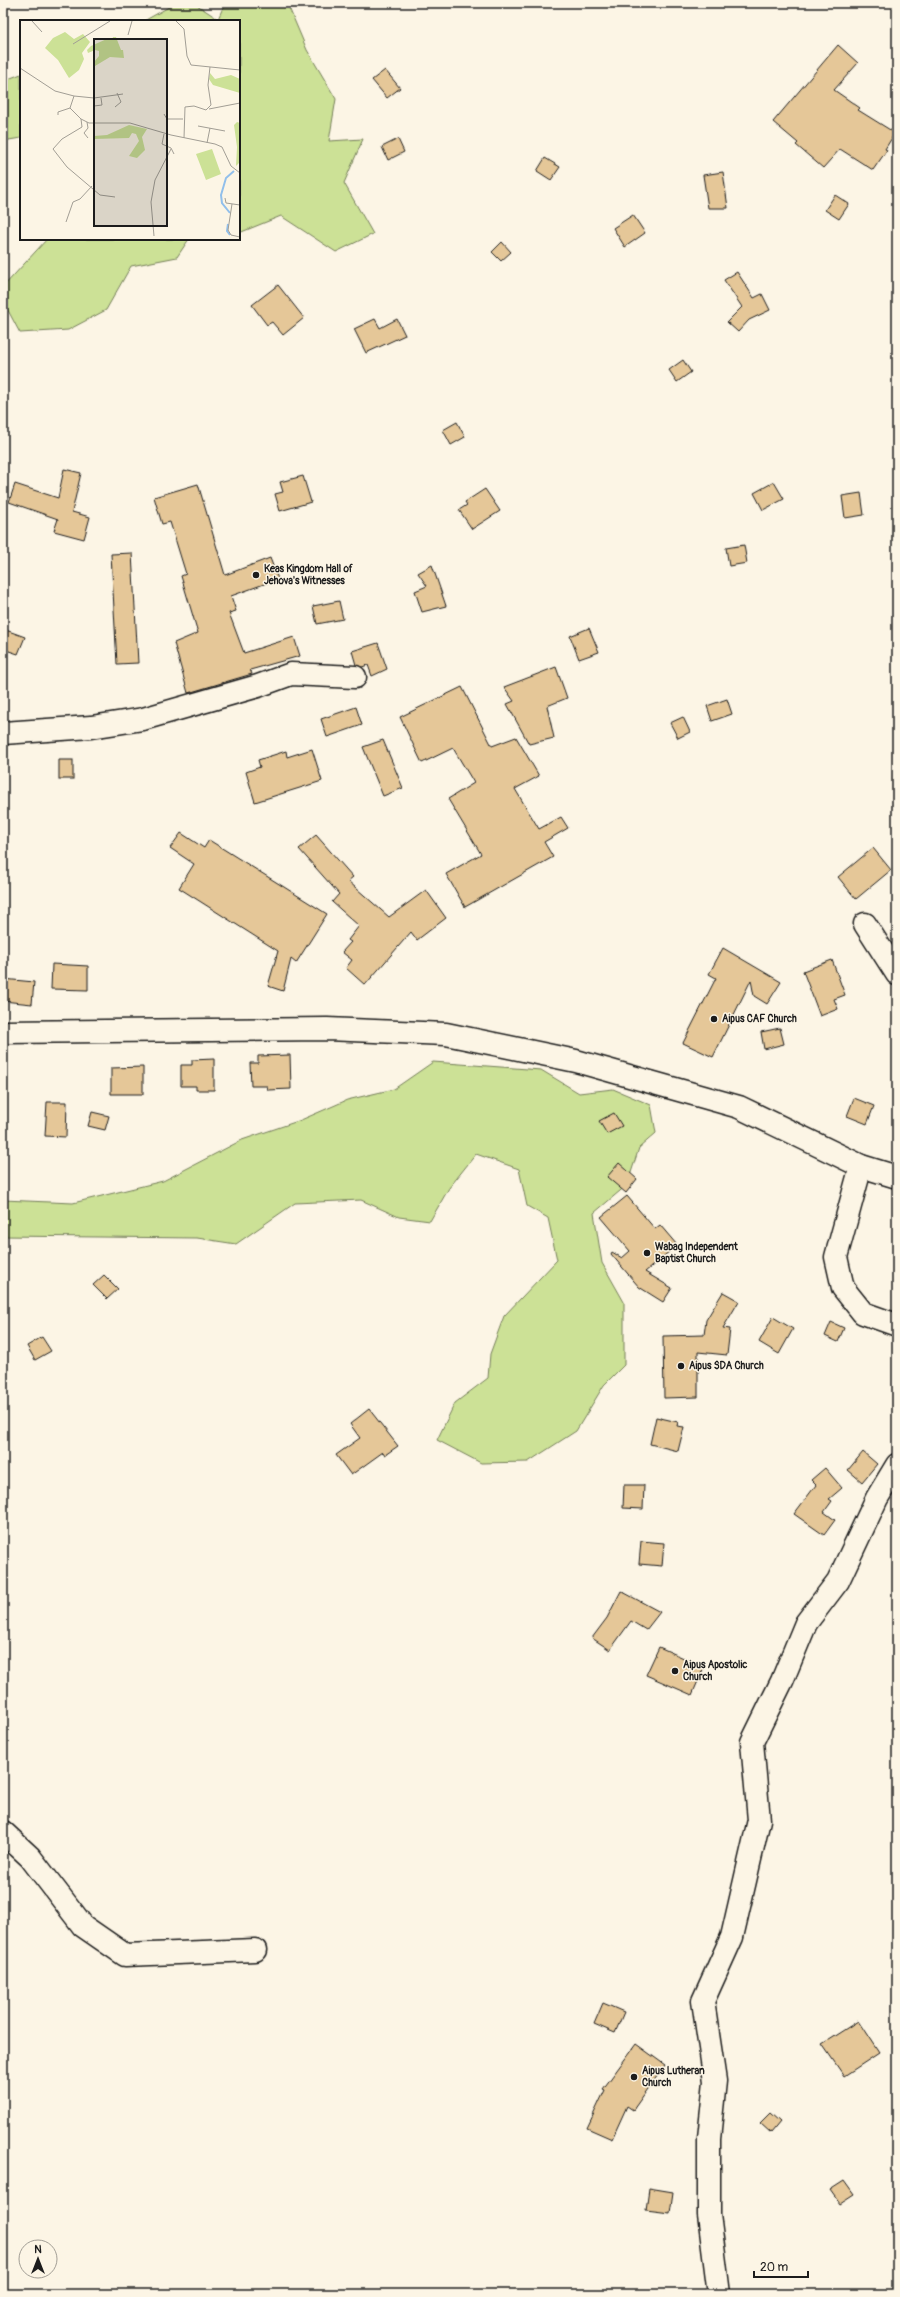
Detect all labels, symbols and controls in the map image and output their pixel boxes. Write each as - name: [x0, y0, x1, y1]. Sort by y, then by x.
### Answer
- inset map: [20, 20, 240, 240]
- place label: Keas Kingdom Hall of Jehova's Witnesses: [264, 563, 354, 587]
- marker: Keas Kingdom Hall of Jehova's Witnesses: [251, 570, 261, 580]
- place label: Aipus CAF Church: [722, 1013, 797, 1025]
- marker: Aipus CAF Church: [709, 1014, 719, 1024]
- place label: Wabag Independent Baptist Church: [655, 1241, 739, 1265]
- marker: Wabag Independent Baptist Church: [642, 1248, 652, 1258]
- place label: Aipus SDA Church: [689, 1360, 764, 1372]
- marker: Aipus SDA Church: [676, 1361, 686, 1371]
- place label: Aipus Apostolic Church: [683, 1659, 747, 1683]
- marker: Aipus Apostolic Church: [670, 1666, 680, 1676]
- place label: Aipus Lutheran Church: [642, 2065, 705, 2089]
- marker: Aipus Lutheran Church: [629, 2072, 639, 2082]
- north arrow: [18, 2239, 58, 2279]
- text: N: [34, 2243, 42, 2256]
- scale bar: [754, 2253, 808, 2279]
- text: 20 m: [760, 2260, 789, 2275]

